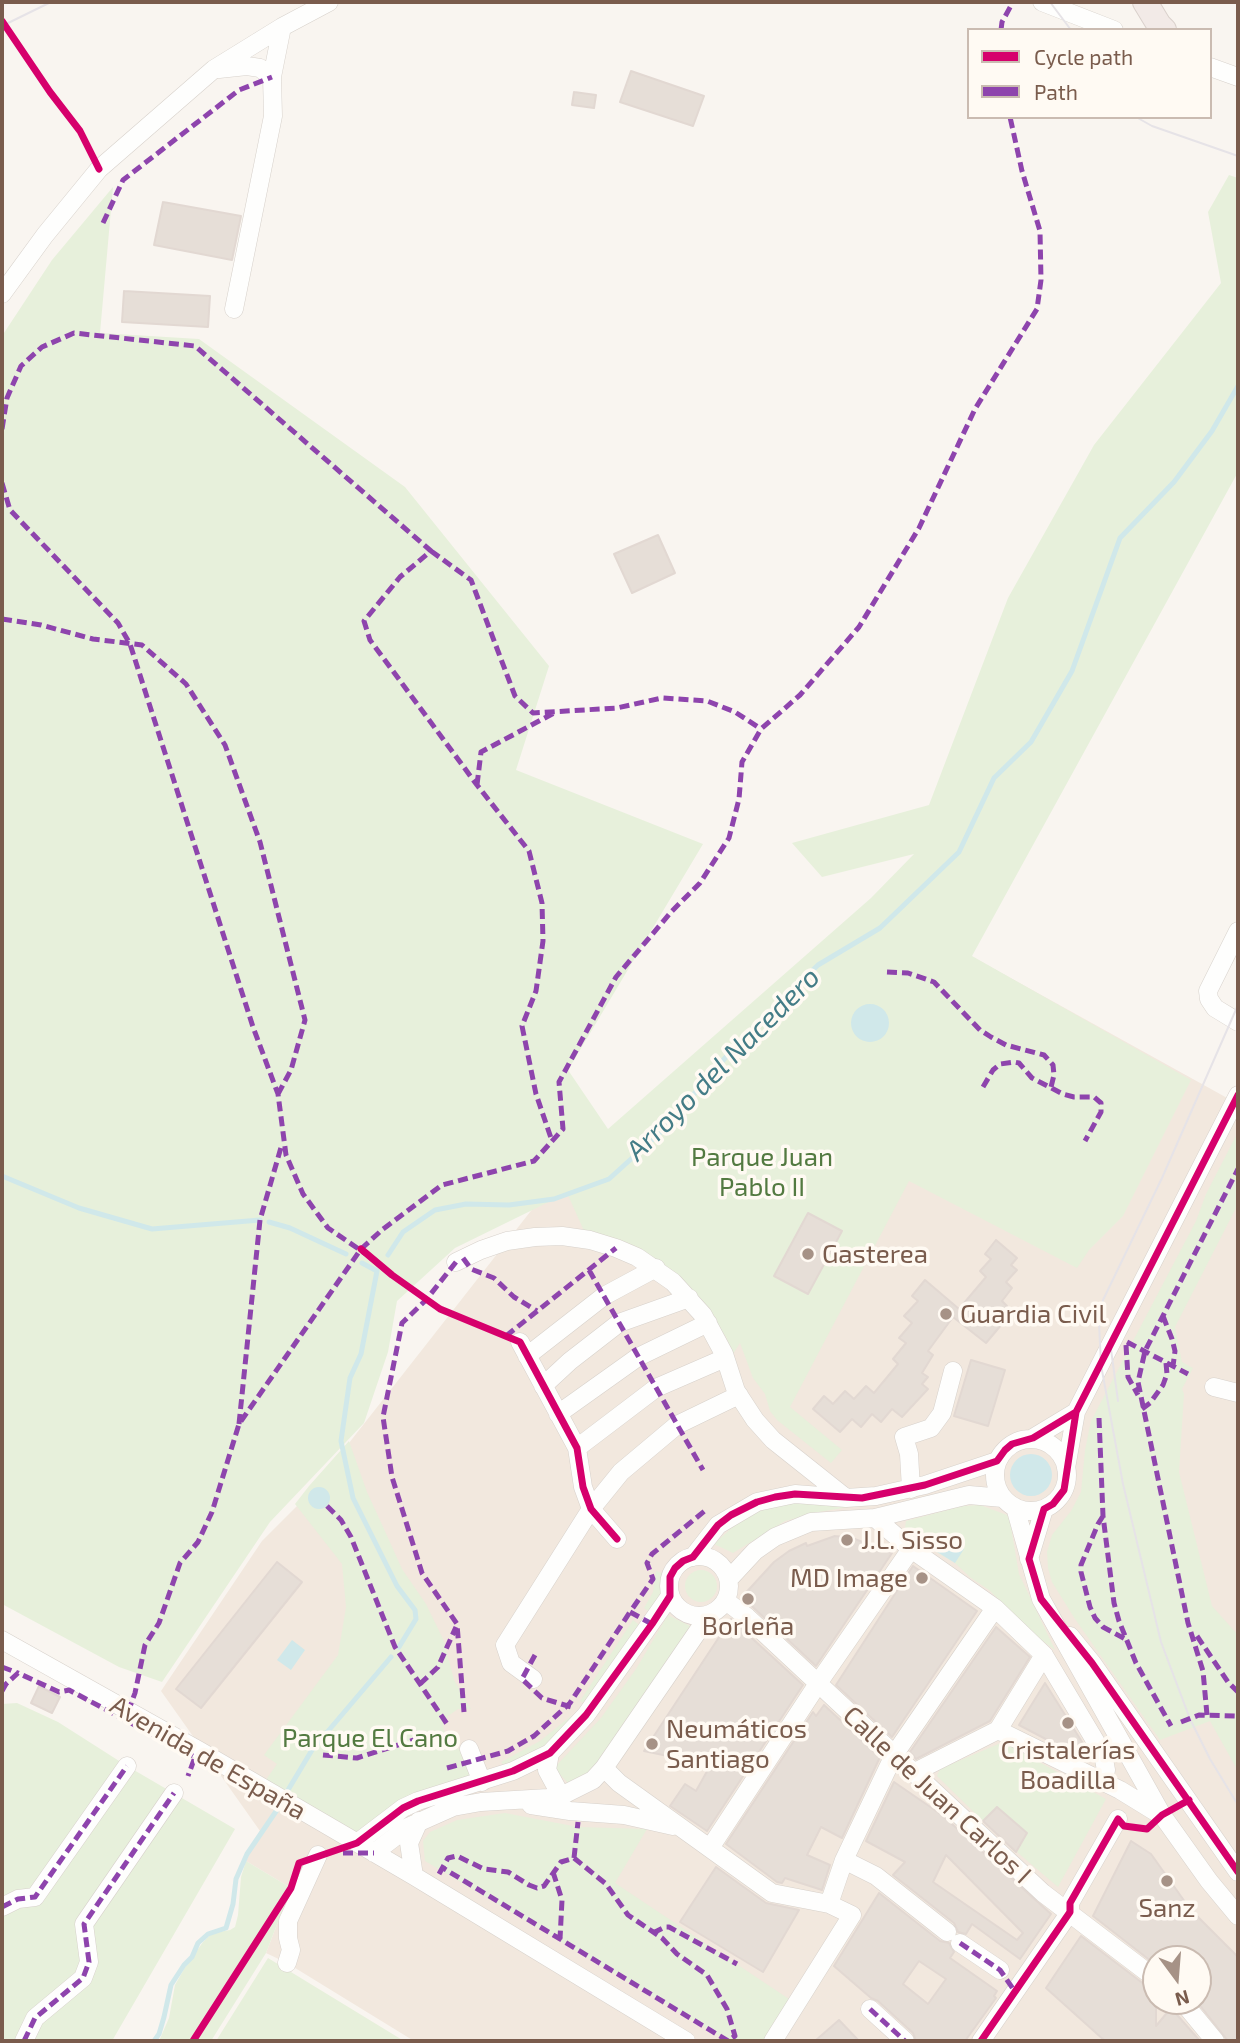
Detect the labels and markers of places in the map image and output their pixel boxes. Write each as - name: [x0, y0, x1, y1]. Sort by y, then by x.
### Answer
- place label: Gasterea: [822, 1238, 928, 1270]
- marker: Gasterea: [800, 1246, 816, 1262]
- place label: Guardia Civil: [960, 1298, 1106, 1330]
- marker: Guardia Civil: [938, 1306, 954, 1322]
- place label: J.L. Sisso: [861, 1524, 963, 1556]
- marker: J.L. Sisso: [839, 1532, 855, 1548]
- place label: MD Image: [790, 1562, 908, 1594]
- marker: MD Image: [914, 1570, 930, 1586]
- marker: Borleña: [740, 1591, 756, 1607]
- place label: Borleña: [702, 1610, 794, 1642]
- place label: Neumáticos Santiago: [666, 1713, 807, 1774]
- marker: Cristalerías Boadilla: [1060, 1715, 1076, 1731]
- place label: Cristalerías Boadilla: [1000, 1734, 1136, 1796]
- marker: Neumáticos Santiago: [644, 1736, 660, 1752]
- marker: Sanz: [1159, 1873, 1175, 1889]
- place label: Sanz: [1138, 1892, 1196, 1924]

